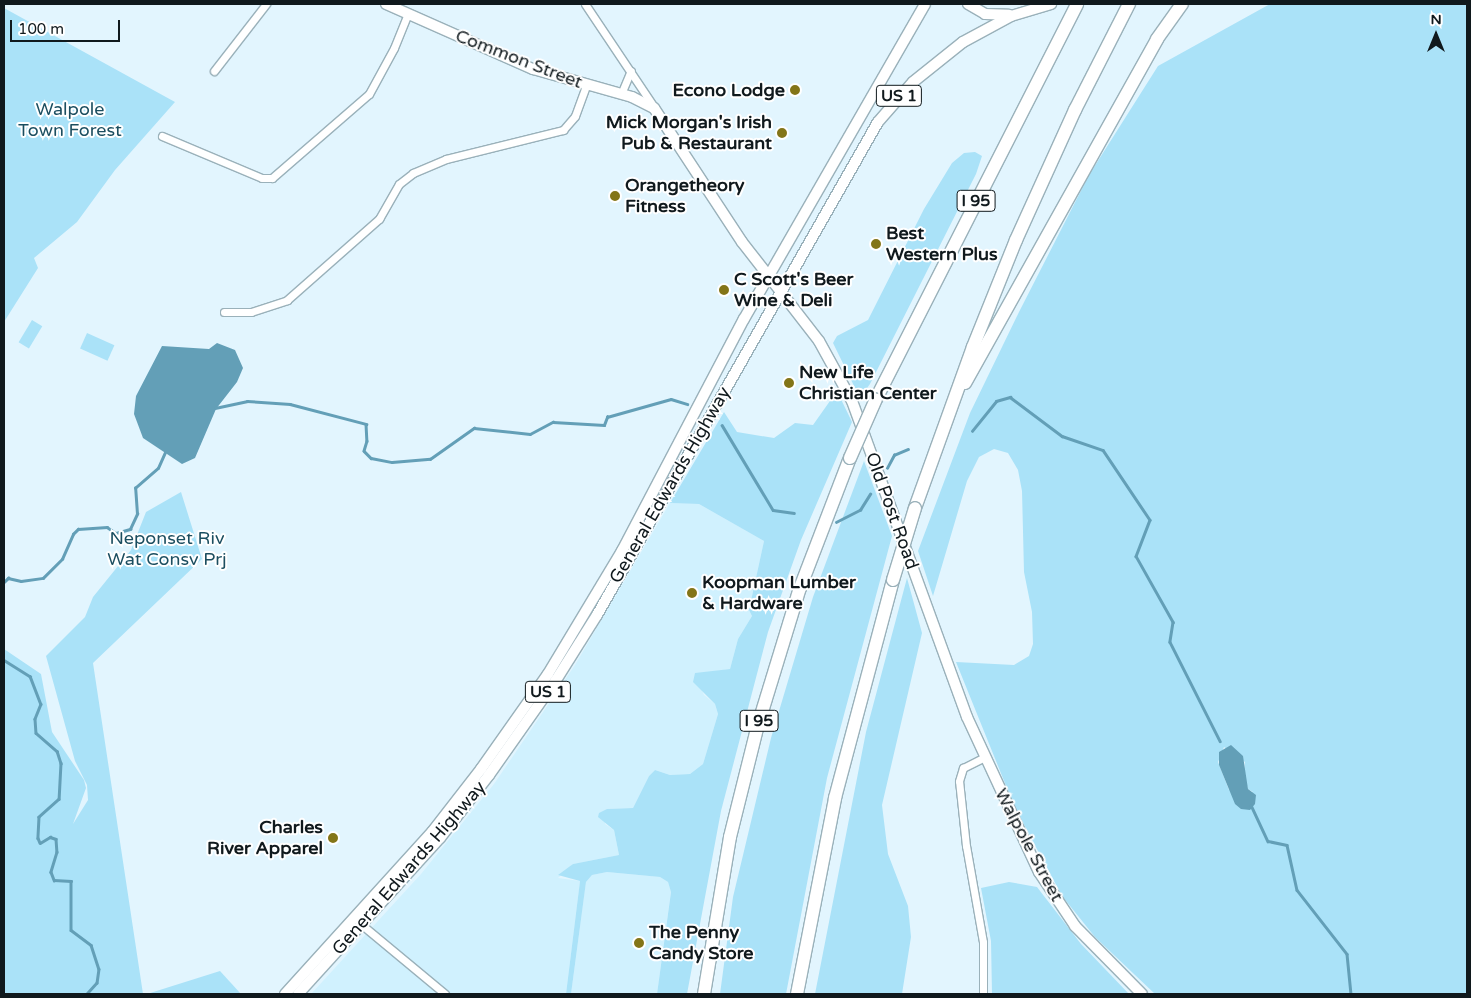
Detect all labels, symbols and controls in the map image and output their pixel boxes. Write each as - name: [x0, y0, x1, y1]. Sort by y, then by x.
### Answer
- scale bar: [12, 10, 122, 42]
- north arrow: [1411, 10, 1461, 60]
- text: N: [1430, 11, 1442, 28]
- text: 100 m: [18, 20, 64, 38]
- street label: Common Street: [452, 25, 586, 93]
- place label: Econo Lodge: [673, 79, 785, 101]
- road number: US 1: [875, 82, 923, 110]
- marker: Econo Lodge: [789, 84, 801, 96]
- park label: Walpole Town Forest: [18, 99, 122, 142]
- place label: Mick Morgan's Irish Pub & Restaurant: [606, 112, 772, 154]
- marker: Mick Morgan's Irish Pub & Restaurant: [776, 127, 788, 139]
- place label: Orangetheory Fitness: [625, 175, 745, 218]
- road number: I 95: [956, 188, 996, 215]
- marker: Orangetheory Fitness: [609, 190, 621, 202]
- place label: Best Western Plus: [886, 223, 998, 266]
- marker: Best Western Plus: [870, 238, 882, 250]
- place label: C Scott's Beer Wine & Deli: [734, 269, 853, 312]
- marker: C Scott's Beer Wine & Deli: [718, 284, 730, 296]
- place label: New Life Christian Center: [799, 362, 937, 404]
- marker: New Life Christian Center: [783, 377, 795, 389]
- street label: General Edwards Highway: [605, 383, 735, 587]
- street label: Old Post Road: [861, 449, 923, 573]
- park label: Neponset Riv Wat Consv Prj: [107, 528, 227, 570]
- place label: Koopman Lumber & Hardware: [702, 572, 856, 614]
- marker: Koopman Lumber & Hardware: [686, 587, 698, 599]
- road number: US 1: [524, 679, 572, 706]
- road number: I 95: [739, 708, 779, 734]
- street label: General Edwards Highway: [328, 777, 490, 959]
- street label: Walpole Street: [990, 785, 1068, 905]
- place label: Charles River Apparel: [207, 817, 323, 860]
- marker: Charles River Apparel: [327, 832, 339, 844]
- place label: The Penny Candy Store: [649, 922, 753, 964]
- marker: The Penny Candy Store: [633, 937, 645, 949]

